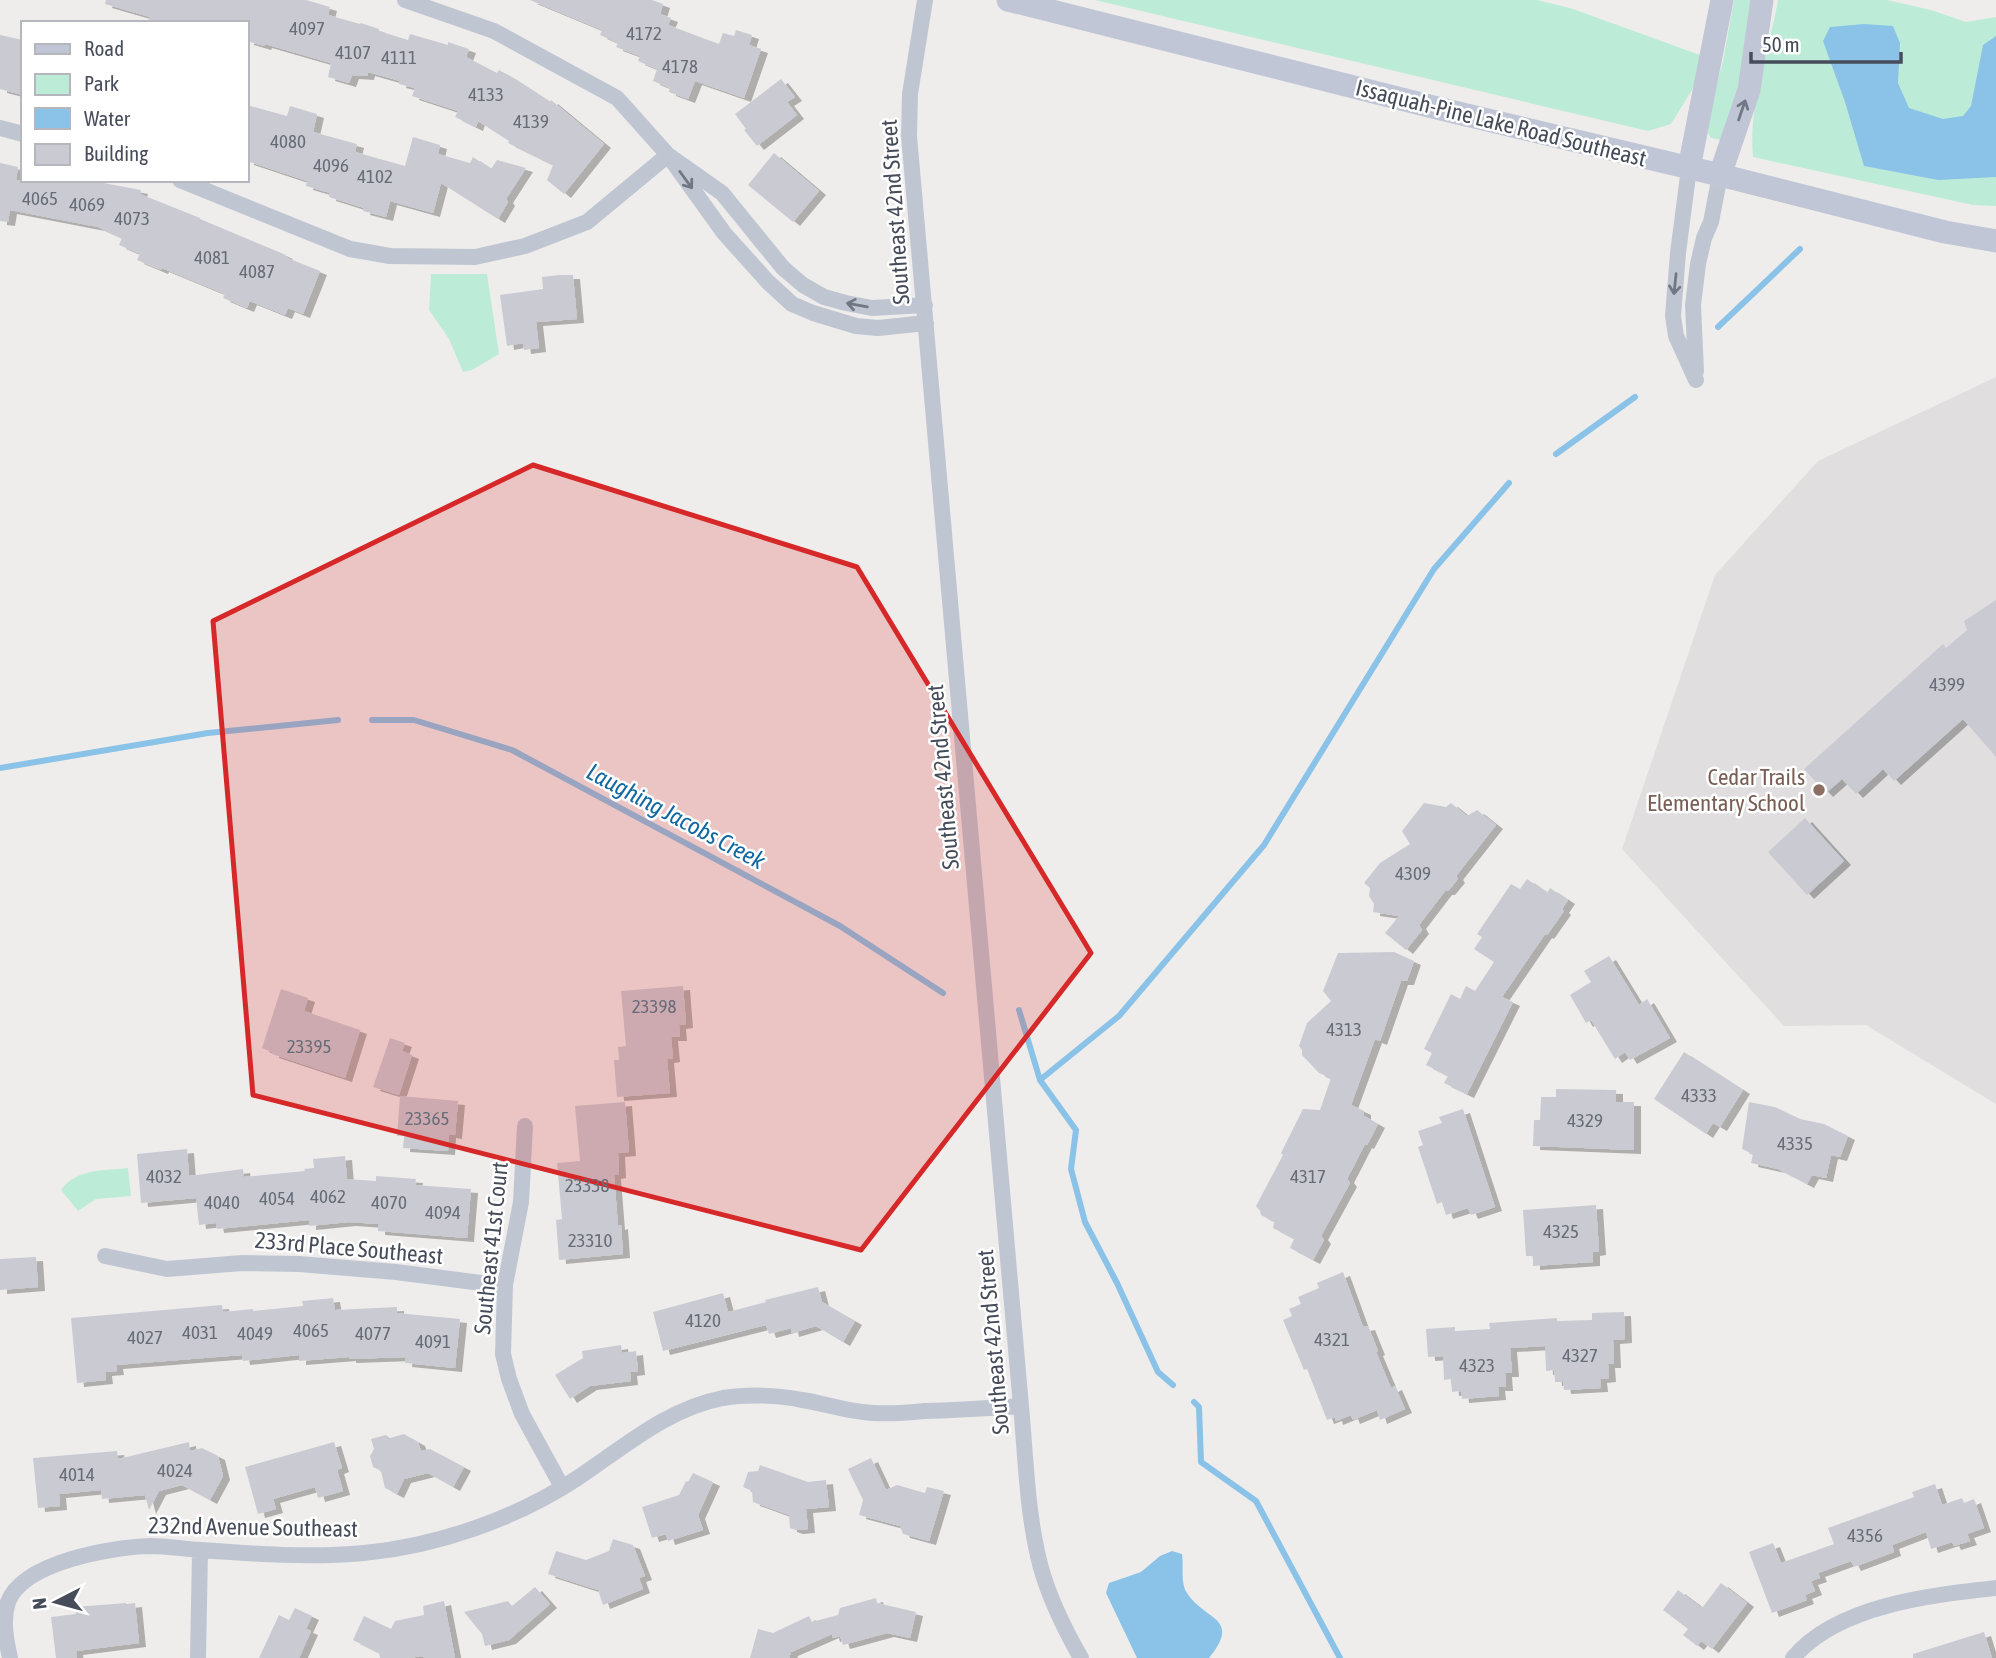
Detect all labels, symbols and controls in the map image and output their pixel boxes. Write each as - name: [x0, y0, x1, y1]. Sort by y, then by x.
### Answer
- house number: 4097: [289, 17, 325, 39]
- legend: [21, 21, 248, 182]
- scale bar: [1751, 21, 1902, 65]
- house number: 4172: [626, 22, 662, 44]
- text: 50 m: [1762, 32, 1800, 56]
- text: Road: [84, 36, 124, 60]
- house number: 4107: [335, 41, 371, 63]
- house number: 4111: [381, 46, 417, 68]
- house number: 4178: [662, 55, 698, 77]
- text: Park: [84, 71, 119, 95]
- street label: Issaquah-Pine Lake Road Southeast: [1353, 74, 1649, 172]
- house number: 4133: [468, 83, 504, 105]
- one-way arrow: [1737, 100, 1749, 122]
- text: Water: [84, 106, 131, 130]
- house number: 4139: [513, 110, 549, 132]
- street label: Southeast 42nd Street: [876, 118, 914, 306]
- house number: 4080: [270, 130, 306, 152]
- text: Building: [84, 141, 148, 165]
- house number: 4096: [313, 154, 349, 176]
- house number: 4102: [357, 165, 393, 187]
- one-way arrow: [679, 170, 693, 189]
- house number: 4065: [22, 187, 58, 209]
- house number: 4069: [69, 193, 105, 215]
- house number: 4073: [114, 207, 150, 229]
- house number: 4081: [194, 246, 230, 268]
- house number: 4087: [239, 260, 275, 282]
- one-way arrow: [1668, 272, 1681, 295]
- one-way arrow: [846, 298, 869, 311]
- house number: 4399: [1929, 673, 1965, 695]
- street label: Southeast 42nd Street: [922, 683, 964, 871]
- water label: Laughing Jacobs Creek: [582, 758, 770, 875]
- place label: Cedar Trails Elementary School: [1647, 764, 1805, 816]
- marker: Cedar Trails Elementary School: [1811, 782, 1827, 798]
- house number: 4309: [1395, 862, 1431, 884]
- house number: 23398: [632, 995, 676, 1017]
- house number: 4313: [1326, 1018, 1362, 1040]
- house number: 23395: [287, 1035, 331, 1057]
- house number: 4333: [1681, 1084, 1717, 1106]
- house number: 23365: [405, 1107, 449, 1129]
- house number: 4329: [1567, 1109, 1603, 1131]
- house number: 4335: [1777, 1132, 1813, 1154]
- street label: Southeast 41st Court: [469, 1160, 513, 1336]
- house number: 4032: [146, 1165, 182, 1187]
- house number: 4317: [1290, 1165, 1326, 1187]
- house number: 23338: [565, 1174, 609, 1196]
- house number: 4062: [310, 1185, 346, 1207]
- house number: 4054: [259, 1187, 295, 1209]
- house number: 4040: [204, 1191, 240, 1213]
- house number: 4070: [371, 1191, 407, 1213]
- house number: 4094: [425, 1201, 461, 1223]
- house number: 4325: [1543, 1220, 1579, 1242]
- street label: 233rd Place Southeast: [254, 1227, 444, 1269]
- house number: 23310: [568, 1229, 612, 1251]
- street label: Southeast 42nd Street: [972, 1248, 1014, 1436]
- house number: 4120: [685, 1309, 721, 1331]
- house number: 4065: [293, 1319, 329, 1341]
- house number: 4031: [182, 1321, 218, 1343]
- house number: 4049: [237, 1322, 273, 1344]
- house number: 4077: [355, 1322, 391, 1344]
- house number: 4027: [127, 1326, 163, 1348]
- house number: 4321: [1314, 1328, 1350, 1350]
- house number: 4091: [415, 1330, 451, 1352]
- house number: 4327: [1562, 1344, 1598, 1366]
- house number: 4323: [1459, 1354, 1495, 1376]
- house number: 4024: [157, 1459, 193, 1481]
- house number: 4014: [59, 1463, 95, 1485]
- street label: 232nd Avenue Southeast: [148, 1512, 358, 1542]
- house number: 4356: [1847, 1524, 1883, 1546]
- north arrow: [21, 1567, 91, 1637]
- text: N: [28, 1597, 51, 1611]

